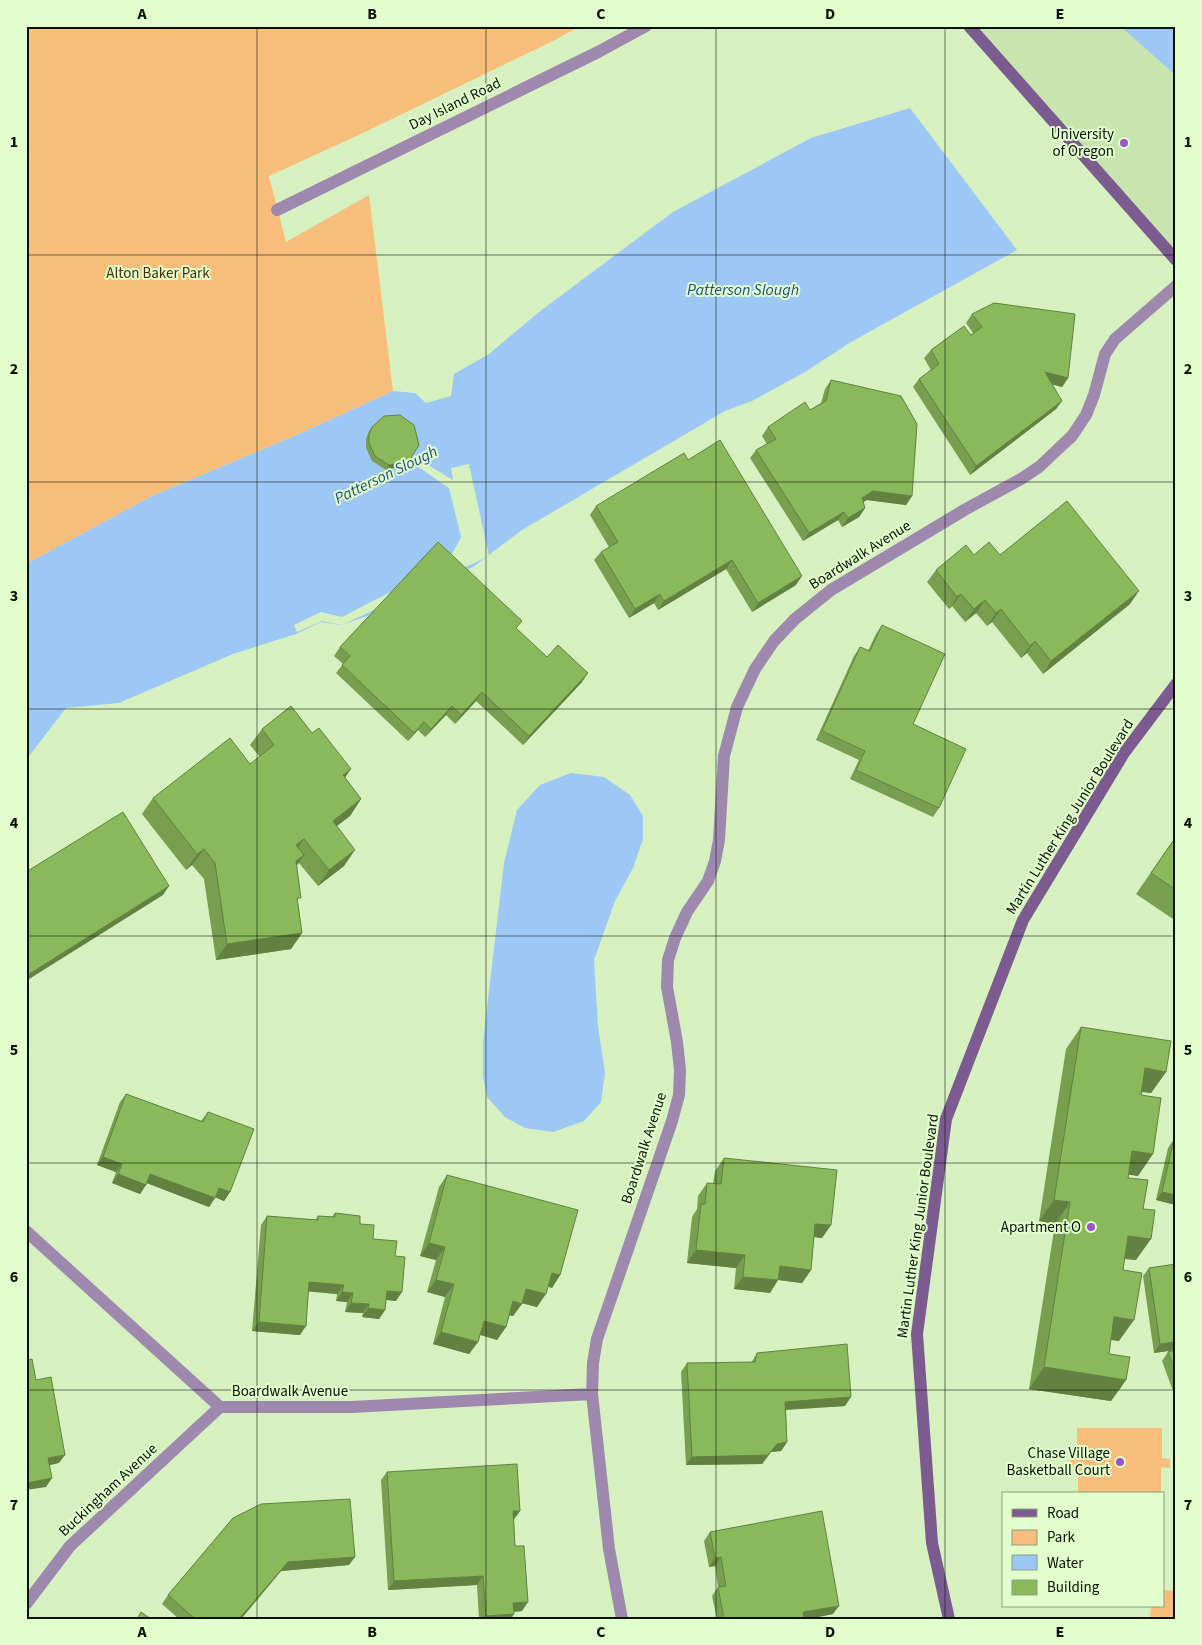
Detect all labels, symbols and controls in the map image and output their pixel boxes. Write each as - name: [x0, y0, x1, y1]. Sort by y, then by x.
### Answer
- text: A: [136, 3, 147, 25]
- text: B: [367, 3, 377, 25]
- text: C: [596, 3, 606, 25]
- text: D: [825, 3, 835, 25]
- text: E: [1056, 3, 1064, 25]
- street label: Day Island Road: [405, 73, 505, 135]
- place label: University of Oregon: [1051, 124, 1114, 162]
- text: 1: [10, 131, 18, 153]
- text: 1: [1184, 131, 1192, 153]
- marker: University of Oregon: [1118, 137, 1130, 149]
- park label: Alton Baker Park: [106, 263, 210, 284]
- water label: Patterson Slough: [687, 279, 799, 301]
- text: 2: [10, 358, 18, 380]
- text: 2: [1184, 358, 1192, 380]
- water label: Patterson Slough: [331, 441, 441, 509]
- street label: Boardwalk Avenue: [805, 515, 915, 595]
- text: 3: [10, 585, 18, 607]
- text: 3: [1184, 585, 1192, 607]
- street label: Martin Luther King Junior Boulevard: [1001, 715, 1139, 919]
- text: 4: [10, 812, 19, 834]
- text: 4: [1184, 812, 1193, 834]
- text: 5: [10, 1039, 18, 1061]
- text: 5: [1184, 1039, 1192, 1061]
- street label: Boardwalk Avenue: [616, 1089, 672, 1207]
- street label: Martin Luther King Junior Boulevard: [892, 1112, 944, 1340]
- place label: Apartment O: [1001, 1217, 1081, 1238]
- marker: Apartment O: [1085, 1221, 1097, 1233]
- text: 6: [10, 1266, 18, 1288]
- text: 6: [1184, 1266, 1192, 1288]
- street label: Boardwalk Avenue: [232, 1381, 348, 1402]
- street label: Buckingham Avenue: [54, 1439, 162, 1541]
- place label: Chase Village Basketball Court: [1006, 1443, 1110, 1481]
- marker: Chase Village Basketball Court: [1114, 1456, 1126, 1468]
- legend: [1002, 1492, 1164, 1608]
- text: 7: [10, 1494, 18, 1516]
- text: 7: [1184, 1494, 1192, 1516]
- text: Road: [1047, 1503, 1079, 1524]
- text: Park: [1047, 1527, 1076, 1548]
- text: Water: [1047, 1553, 1084, 1574]
- text: Building: [1047, 1577, 1100, 1598]
- text: A: [136, 1621, 147, 1643]
- text: B: [367, 1621, 377, 1643]
- text: C: [596, 1621, 606, 1643]
- text: D: [825, 1621, 835, 1643]
- text: E: [1056, 1621, 1064, 1643]

